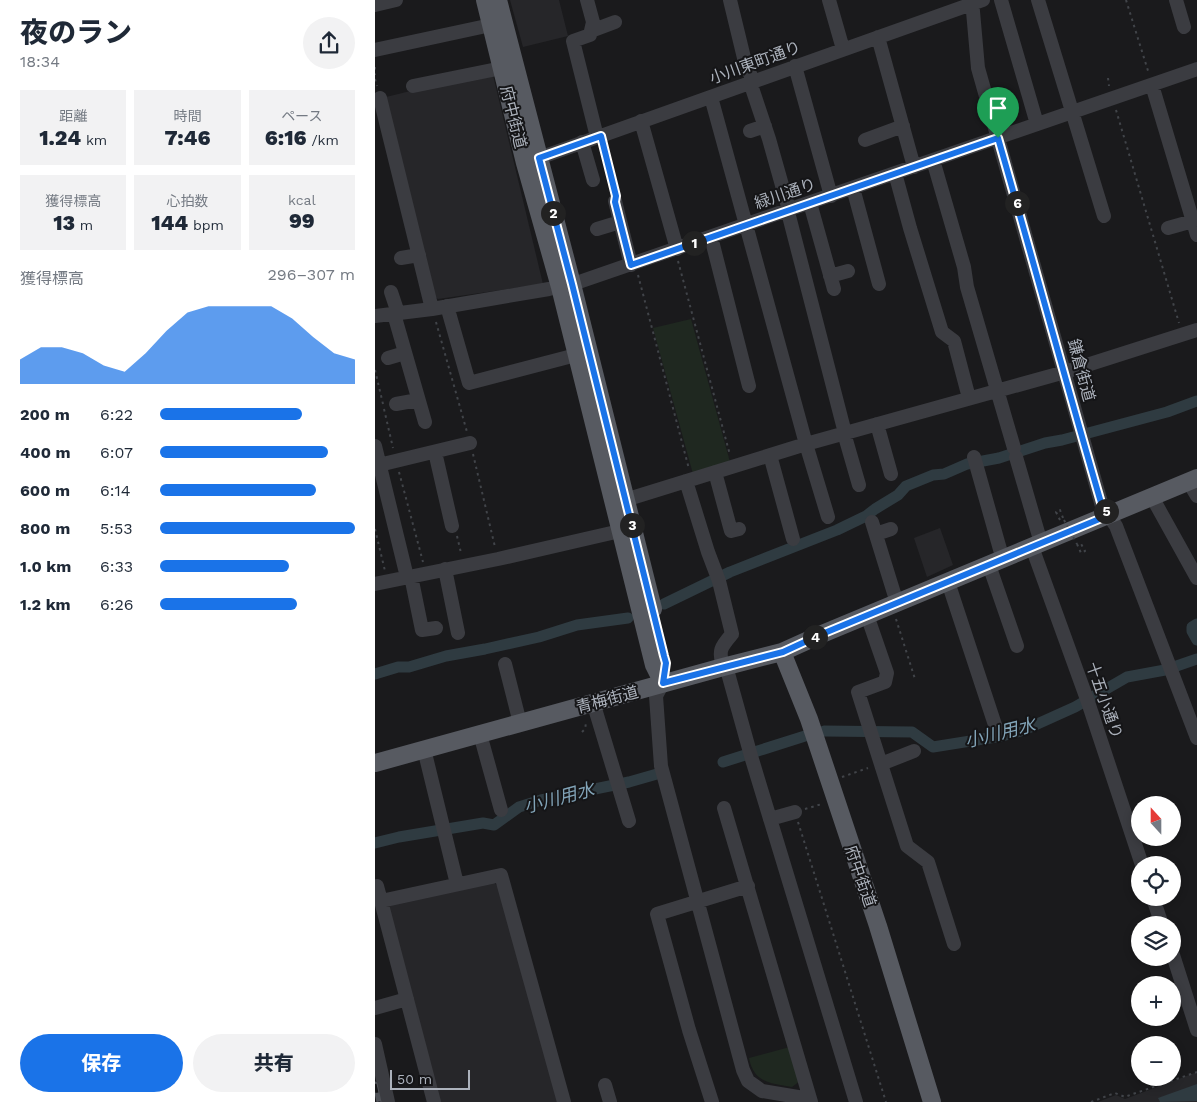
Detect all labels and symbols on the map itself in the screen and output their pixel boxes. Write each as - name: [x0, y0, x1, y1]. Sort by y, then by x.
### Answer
- street label: 小川東町通り: [707, 37, 804, 88]
- street label: 府中街道: [497, 84, 530, 150]
- pin: [977, 87, 1019, 138]
- street label: 緑川通り: [752, 174, 819, 213]
- pin: 6: [1005, 190, 1029, 216]
- pin: 2: [541, 200, 565, 226]
- pin: 1: [681, 230, 707, 256]
- street label: 鎌倉街道: [1064, 337, 1099, 404]
- pin: 5: [1093, 498, 1119, 524]
- pin: 3: [619, 512, 645, 538]
- pin: 4: [803, 624, 827, 650]
- street label: 十五小通り: [1083, 659, 1127, 741]
- street label: 青梅街道: [574, 682, 641, 717]
- water label: 小川用水: [962, 713, 1039, 751]
- water label: 小川用水: [521, 778, 598, 817]
- north arrow: [1131, 796, 1181, 846]
- street label: 府中街道: [841, 843, 880, 910]
- scale bar: [390, 1067, 470, 1090]

